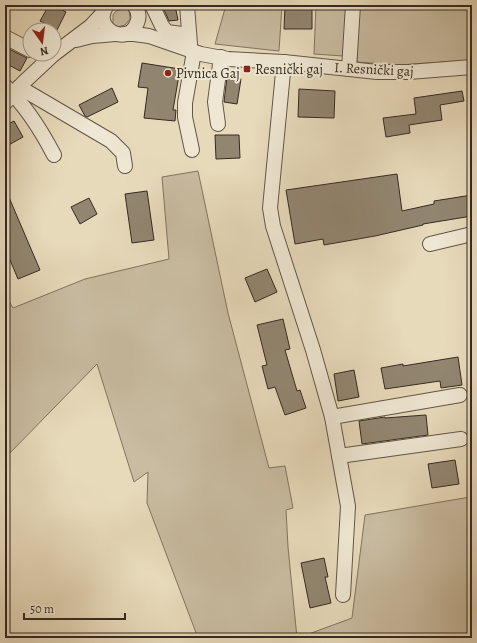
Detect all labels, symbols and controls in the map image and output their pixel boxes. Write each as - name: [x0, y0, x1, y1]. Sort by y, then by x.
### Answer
- north arrow: [22, 22, 62, 62]
- text: N: [39, 43, 50, 59]
- street label: I. Resnički gaj: [334, 58, 414, 81]
- place label: Resnički gaj: [255, 60, 323, 79]
- place label: Pivnica Gaj: [176, 64, 240, 83]
- marker: Resnički gaj: [242, 64, 252, 74]
- marker: Pivnica Gaj: [163, 68, 173, 78]
- scale bar: [24, 595, 125, 621]
- text: 50 m: [30, 601, 54, 617]

